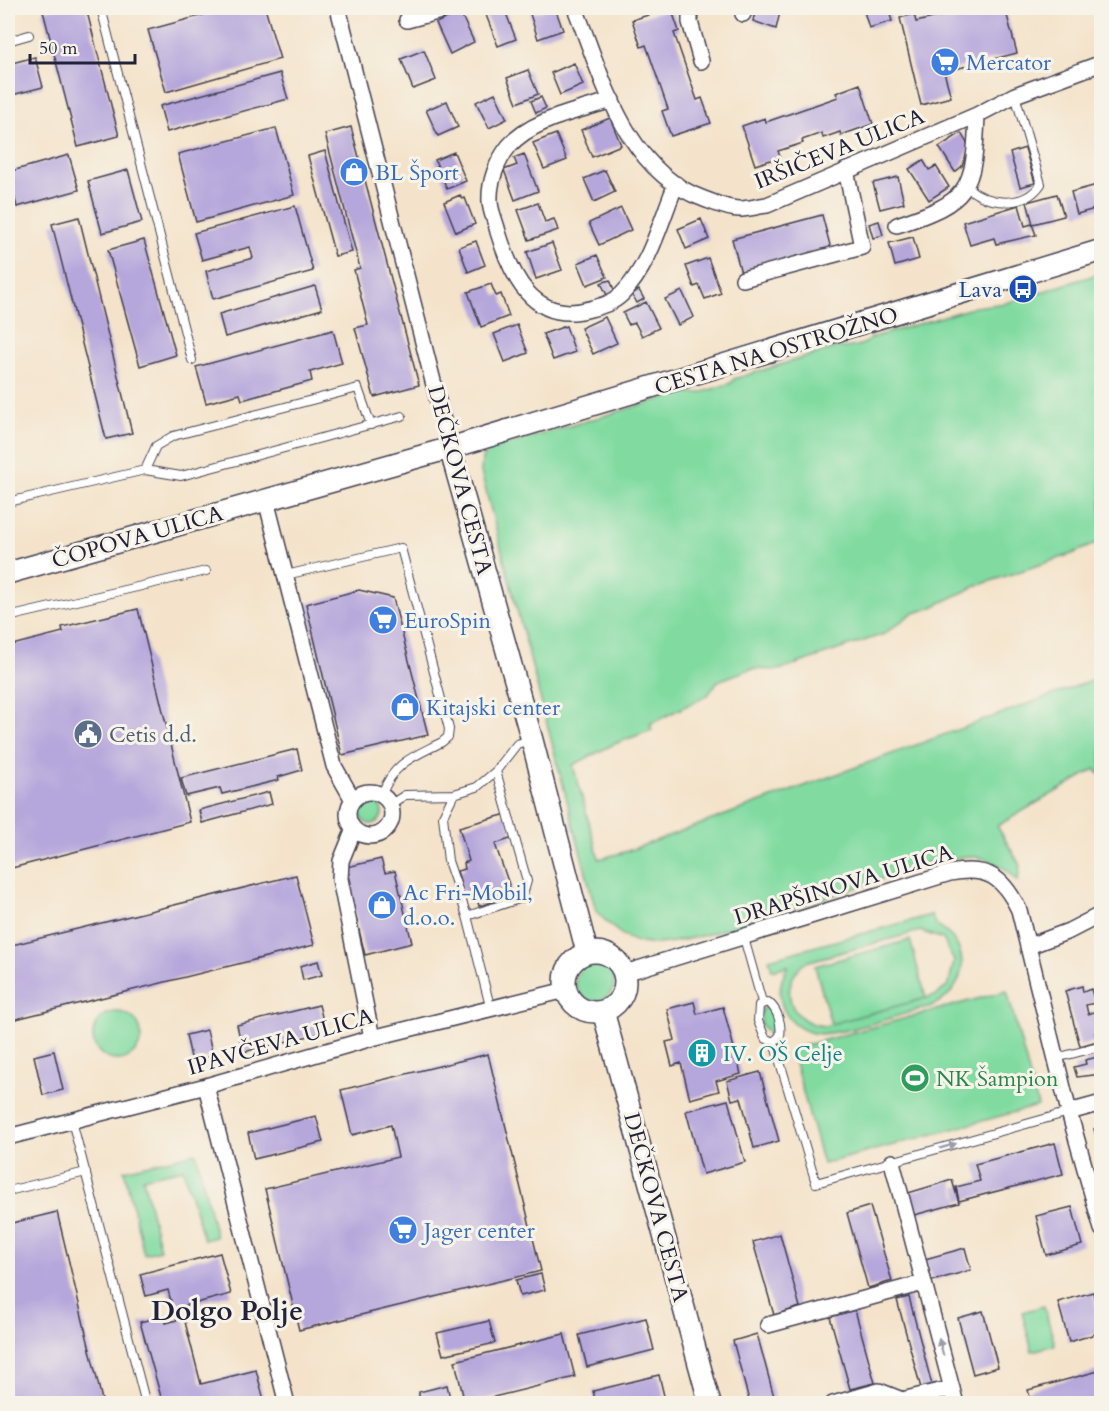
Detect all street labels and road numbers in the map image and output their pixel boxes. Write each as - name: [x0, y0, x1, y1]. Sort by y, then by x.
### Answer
- street label: IRŠIČEVA ULICA: [750, 101, 929, 197]
- street label: CESTA NA OSTROŽNO: [651, 300, 902, 402]
- street label: DEČKOVA CESTA: [420, 382, 500, 578]
- street label: ČOPOVA ULICA: [48, 498, 227, 576]
- street label: DRAPŠINOVA ULICA: [730, 837, 957, 932]
- street label: IPAVČEVA ULICA: [184, 1001, 377, 1083]
- street label: DEČKOVA CESTA: [616, 1109, 696, 1305]

